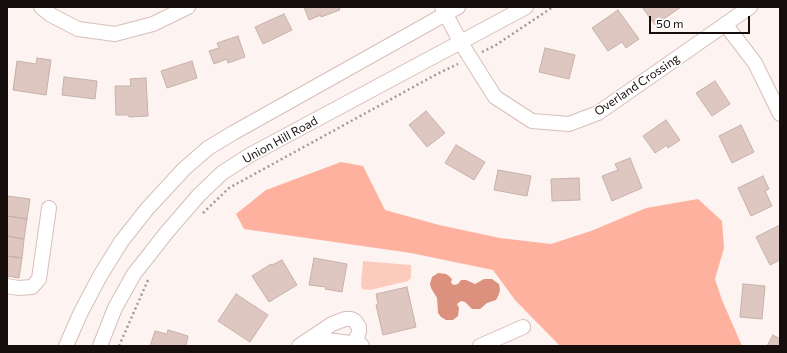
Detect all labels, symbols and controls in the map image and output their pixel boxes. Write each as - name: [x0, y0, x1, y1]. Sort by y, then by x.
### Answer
- scale bar: [651, 8, 752, 34]
- text: 50 m: [656, 16, 684, 30]
- street label: Overland Crossing: [592, 51, 682, 119]
- street label: Union Hill Road: [240, 113, 320, 167]

